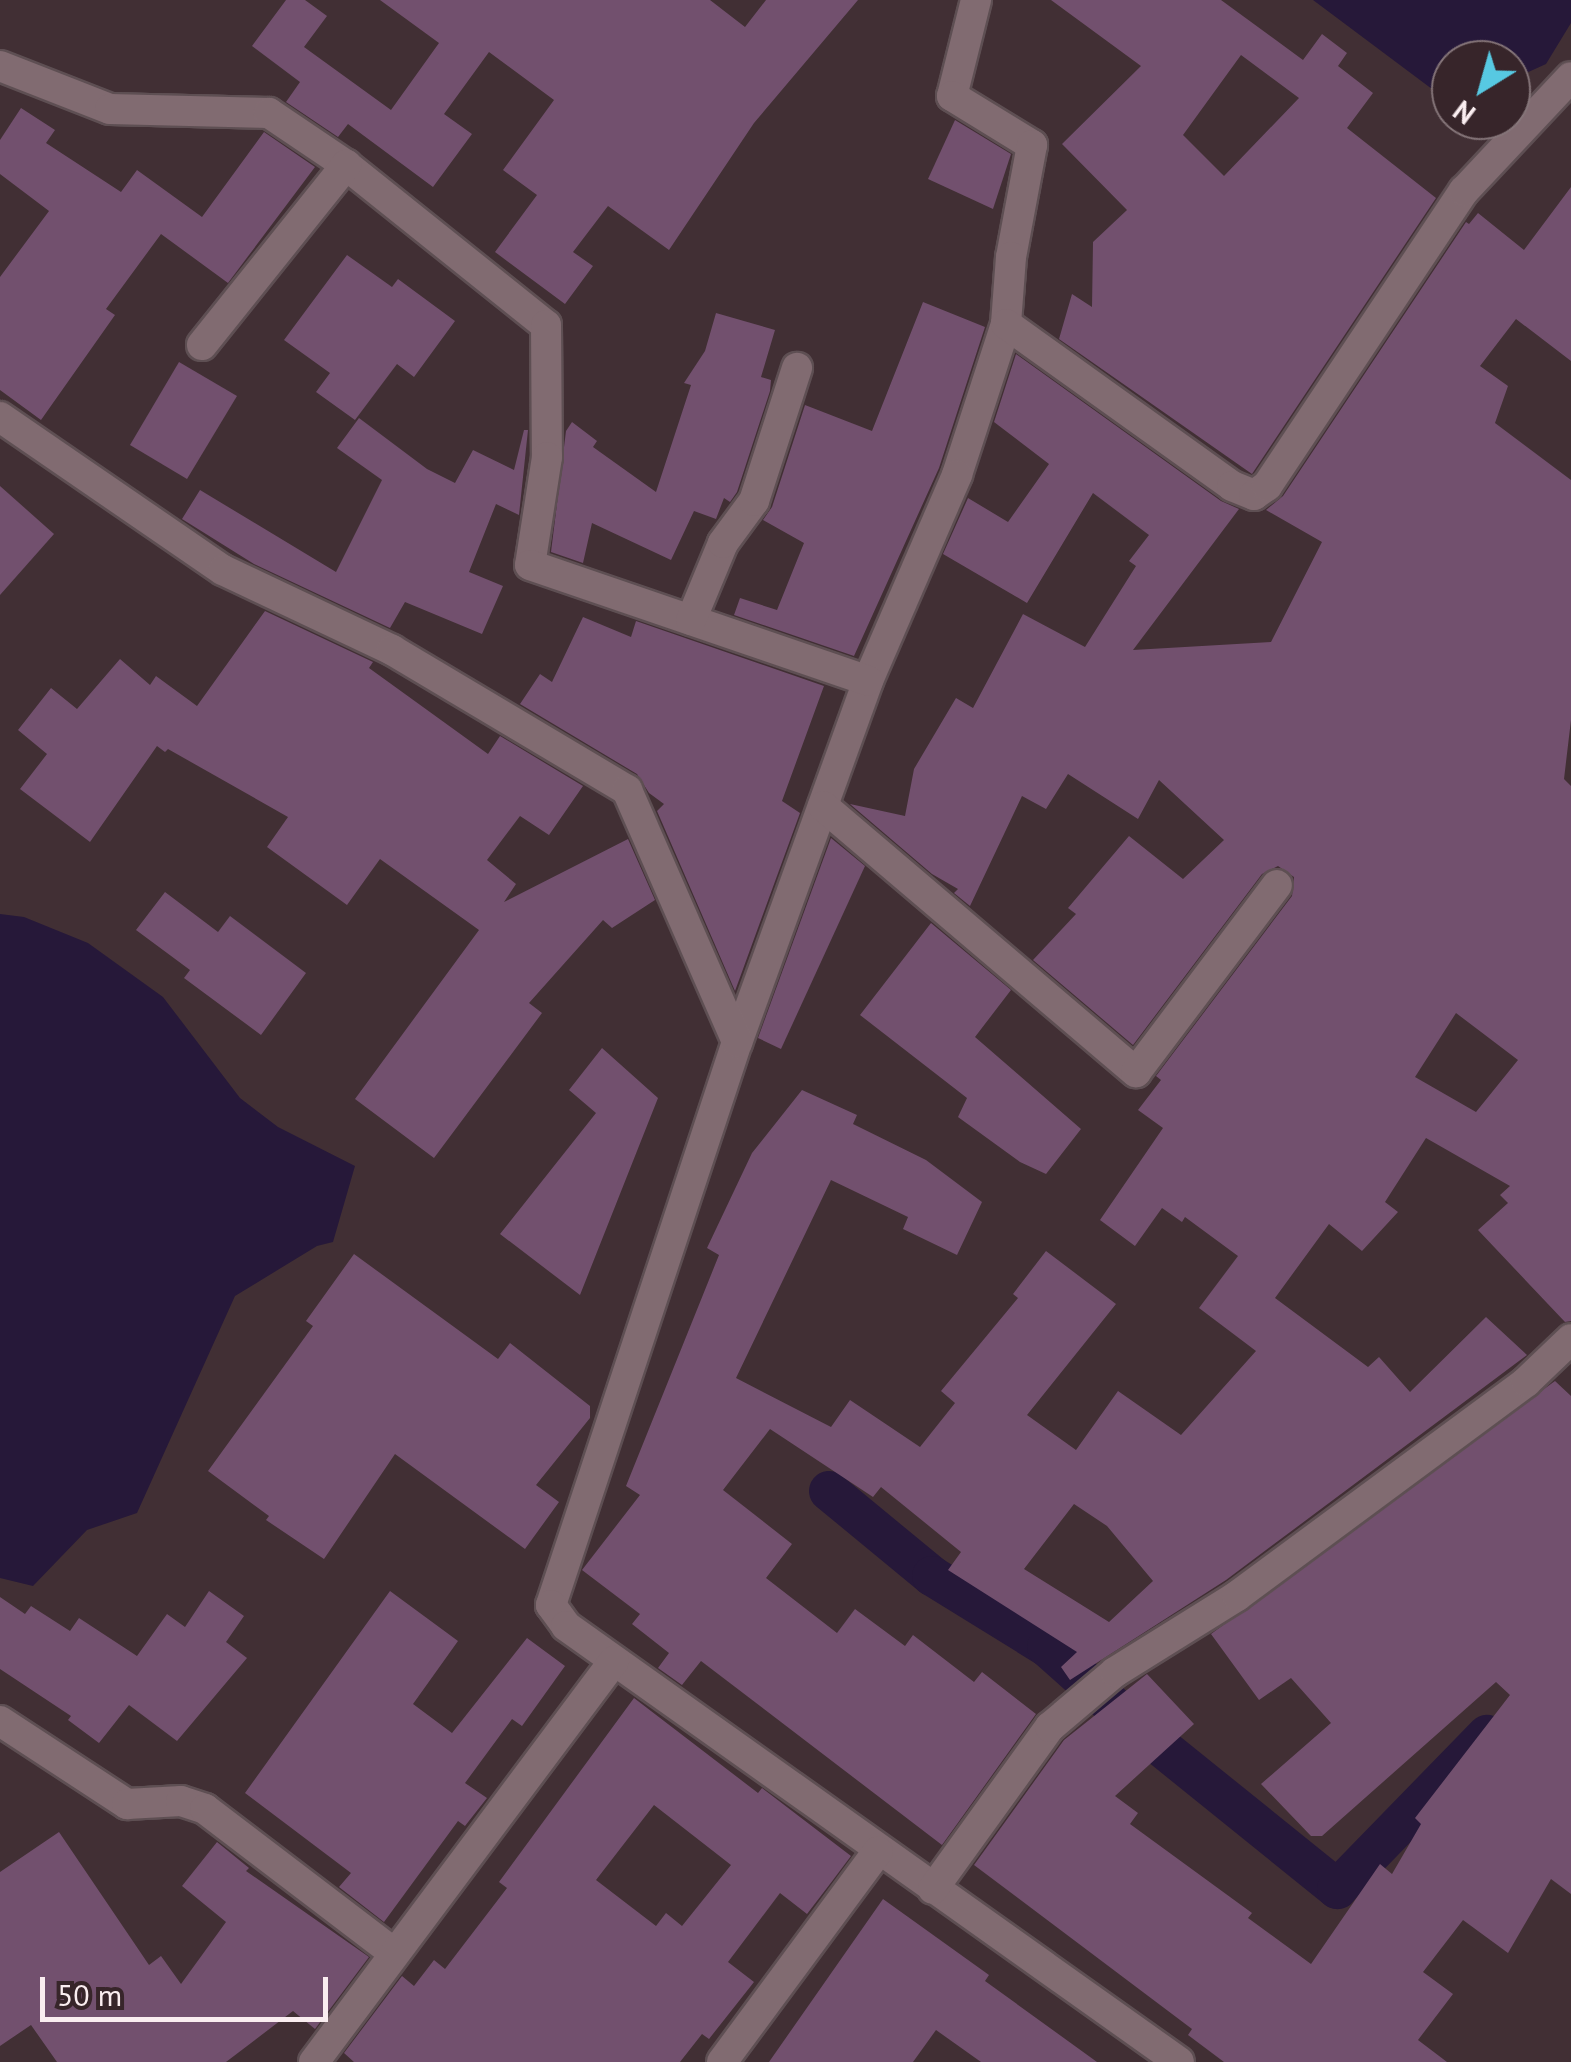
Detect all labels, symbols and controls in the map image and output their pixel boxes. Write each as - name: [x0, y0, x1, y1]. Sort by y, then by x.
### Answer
- north arrow: [1431, 40, 1531, 140]
- text: N: [1445, 92, 1482, 133]
- scale bar: [45, 1957, 332, 2019]
- text: 50 m: [57, 1975, 122, 2014]

